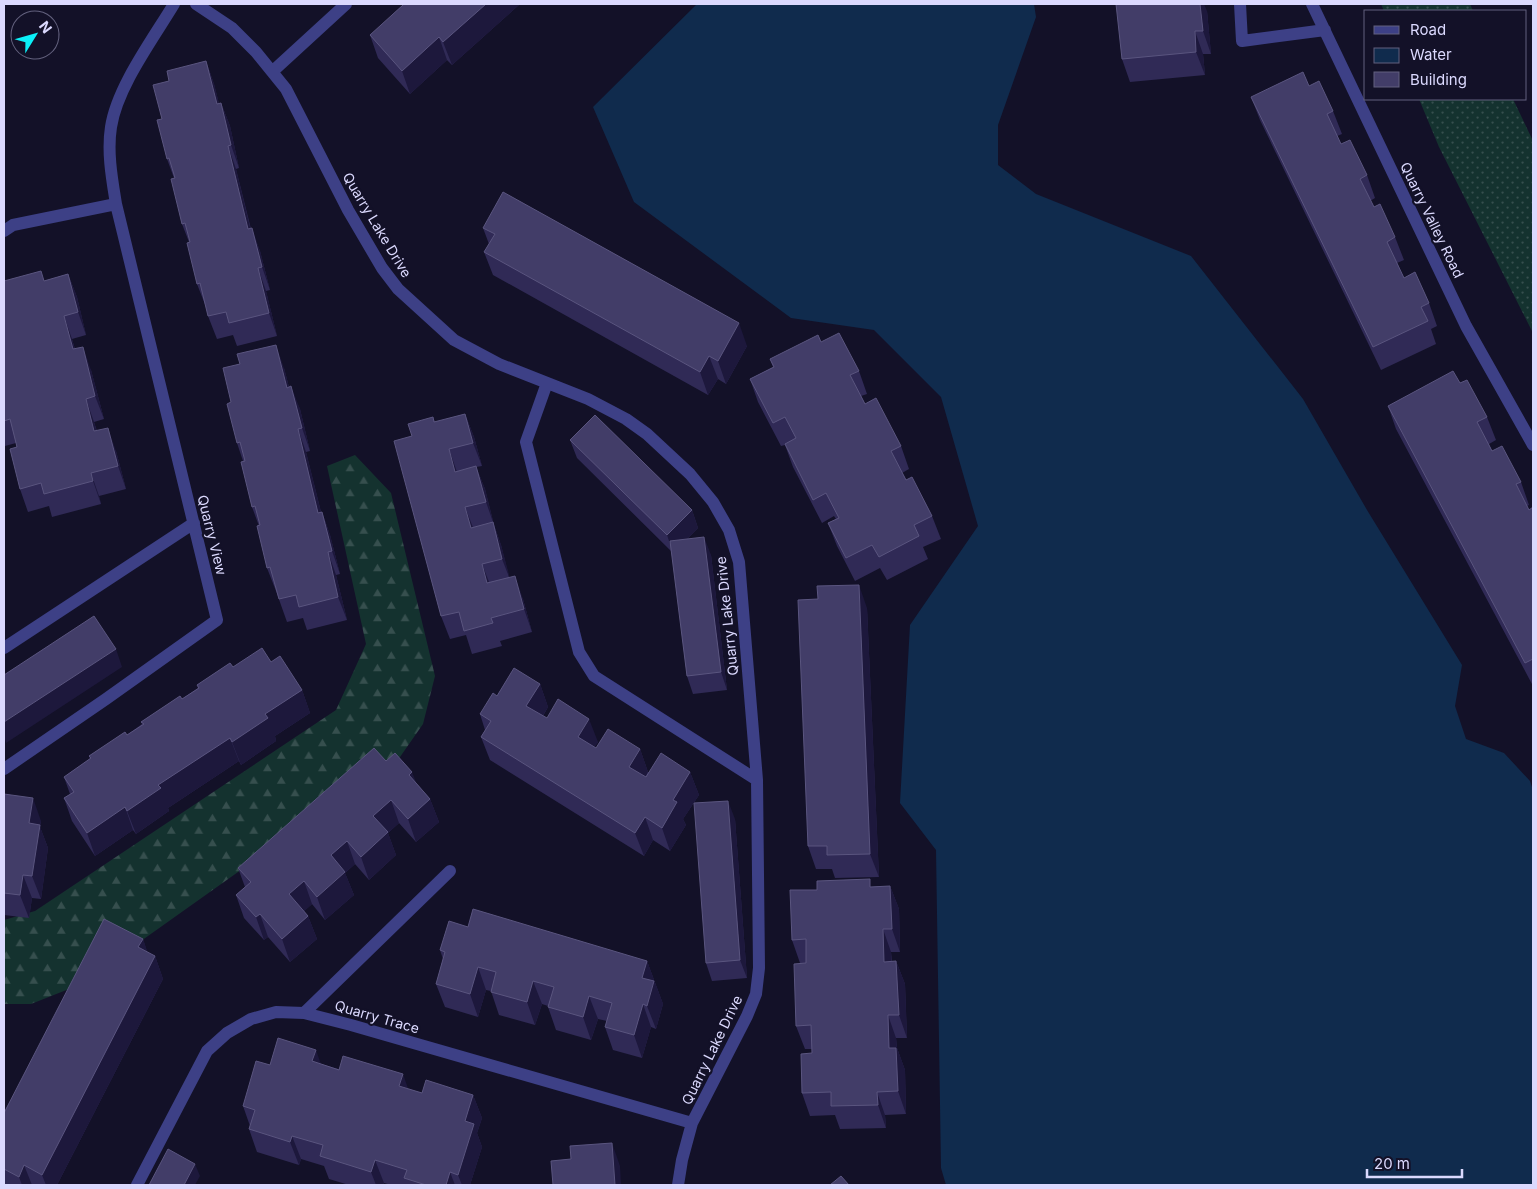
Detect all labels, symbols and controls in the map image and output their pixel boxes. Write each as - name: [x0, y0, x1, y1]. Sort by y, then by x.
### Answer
- north arrow: [10, 10, 60, 60]
- legend: [1364, 10, 1527, 100]
- text: N: [36, 17, 56, 36]
- text: Road: [1410, 20, 1446, 39]
- text: Water: [1410, 45, 1452, 64]
- text: Building: [1410, 70, 1467, 89]
- street label: Quarry Valley Road: [1397, 159, 1468, 280]
- street label: Quarry Lake Drive: [339, 169, 416, 280]
- street label: Quarry View: [194, 493, 231, 577]
- street label: Quarry Lake Drive: [712, 556, 741, 676]
- street label: Quarry Lake Drive: [678, 992, 745, 1107]
- street label: Quarry Trace: [333, 996, 421, 1037]
- scale bar: [1367, 1146, 1462, 1178]
- text: 20 m: [1374, 1154, 1410, 1173]

